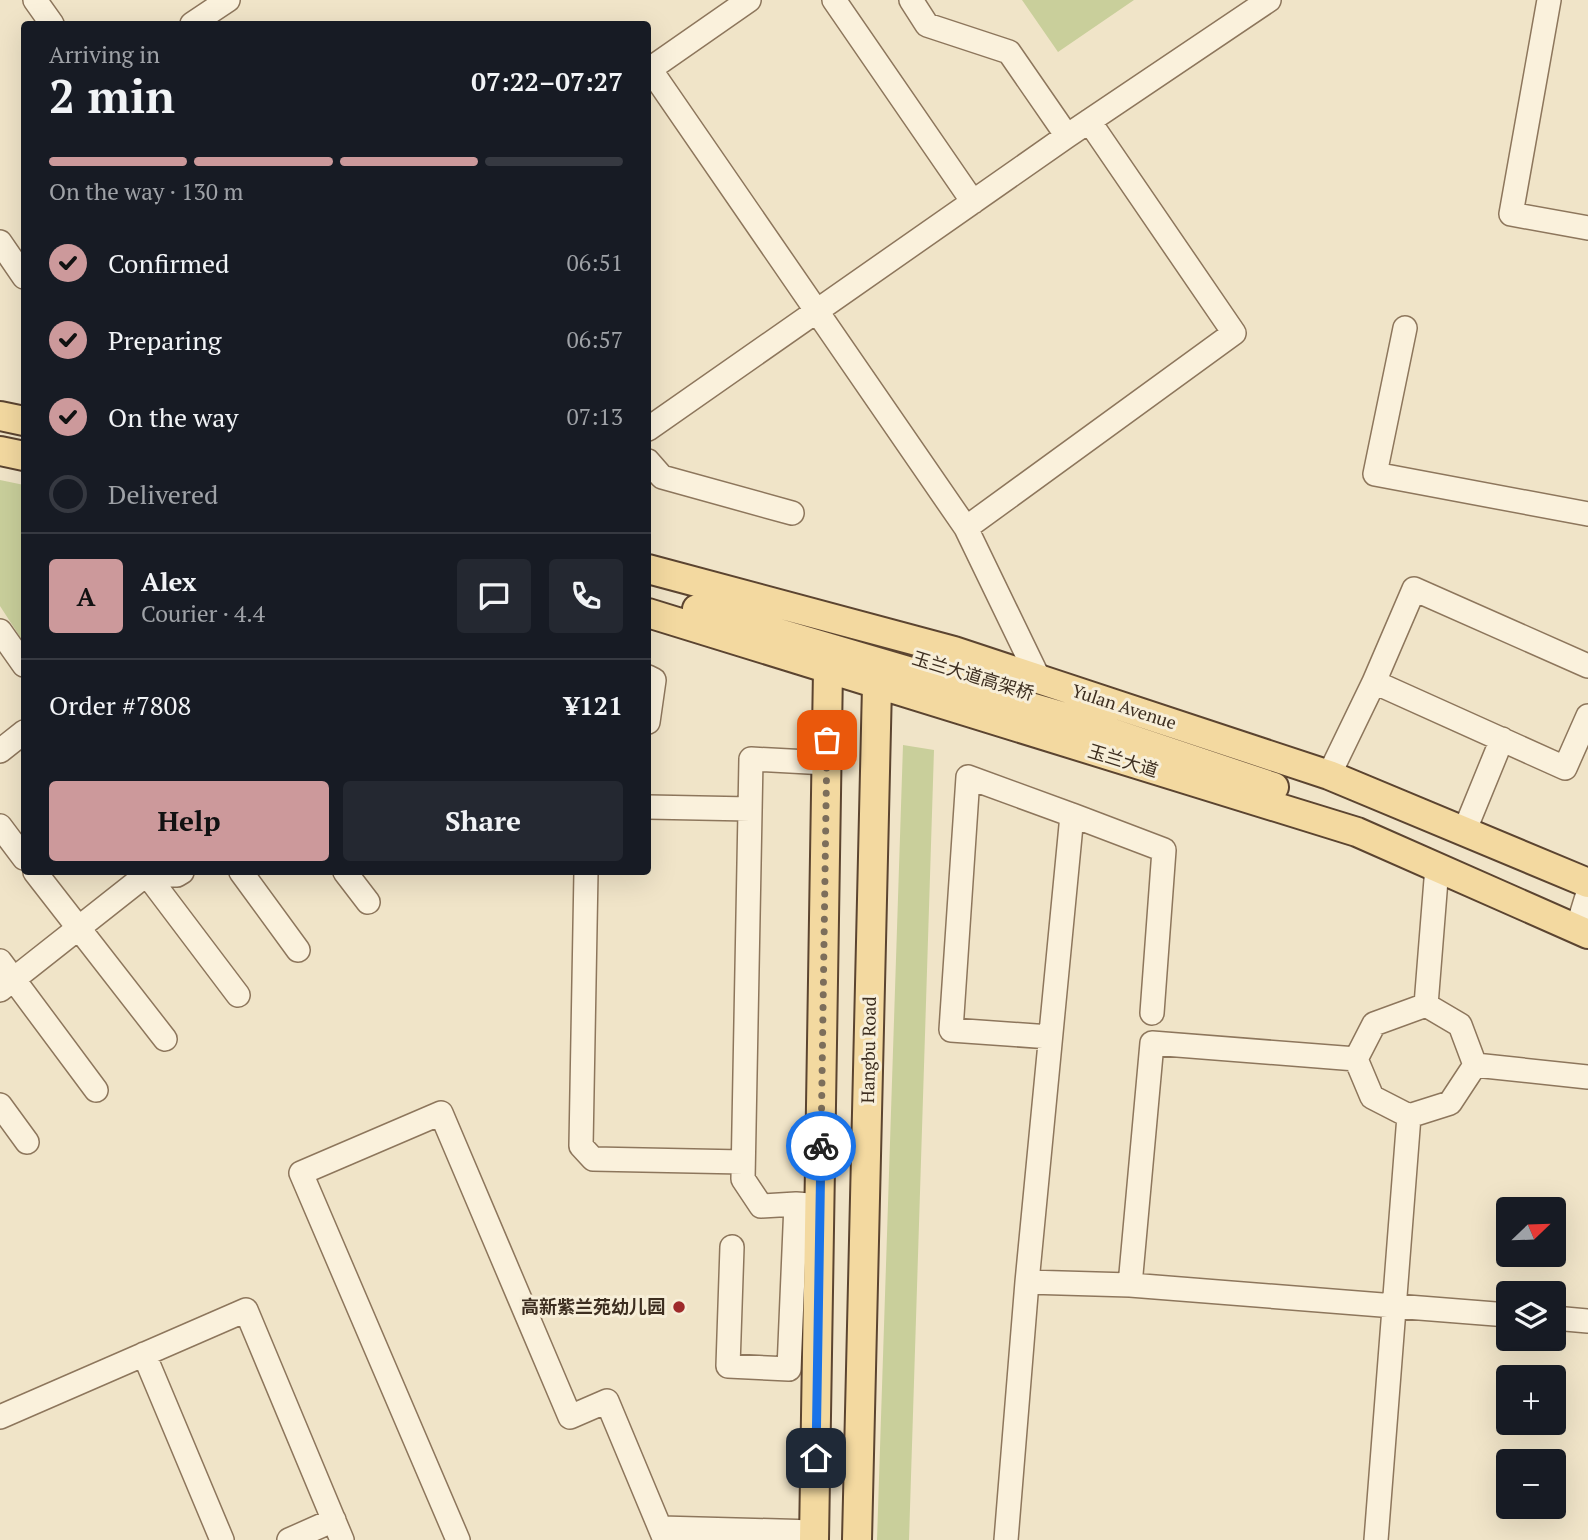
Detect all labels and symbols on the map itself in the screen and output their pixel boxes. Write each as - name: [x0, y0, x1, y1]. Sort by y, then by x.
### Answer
- street label: 玉兰大道高架桥: [910, 645, 1037, 705]
- street label: Yulan Avenue: [1069, 678, 1180, 734]
- pin: [797, 710, 857, 770]
- street label: 玉兰大道: [1085, 738, 1161, 782]
- street label: Hangbu Road: [855, 996, 881, 1104]
- courier: [786, 1111, 856, 1181]
- north arrow: [1496, 1197, 1566, 1267]
- place label: 高新紫兰苑幼儿园: [521, 1294, 665, 1318]
- marker: 高新紫兰苑幼儿园: [671, 1299, 687, 1315]
- pin: [786, 1428, 846, 1488]

